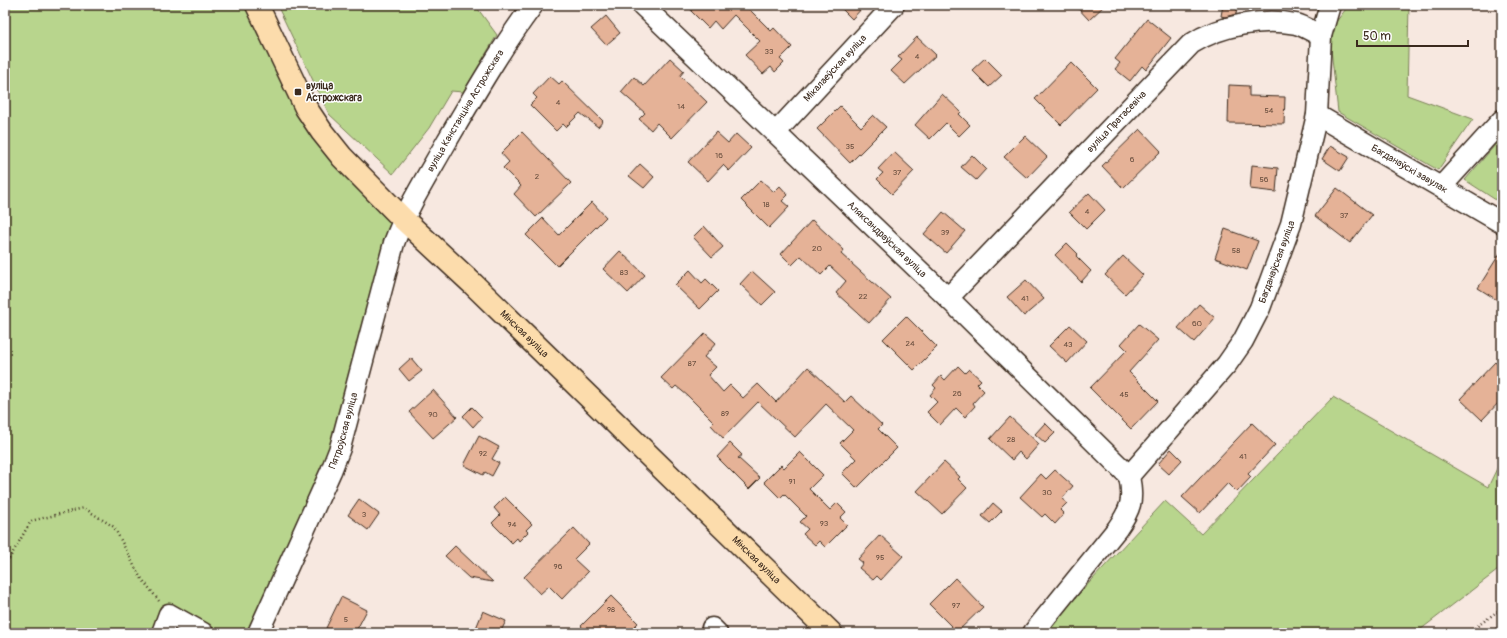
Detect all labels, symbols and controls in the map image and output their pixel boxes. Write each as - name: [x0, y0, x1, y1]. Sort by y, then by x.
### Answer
- scale bar: [1357, 22, 1468, 48]
- text: 50 m: [1363, 29, 1391, 44]
- street label: Мікалаеўская вуліца: [801, 32, 869, 104]
- street label: вуліца Канстанціна Астрожскага: [425, 47, 507, 174]
- house number: 33: [765, 47, 774, 56]
- house number: 4: [915, 52, 920, 61]
- place label: вуліца Астрожскага: [306, 80, 362, 104]
- marker: вуліца Астрожскага: [293, 87, 303, 97]
- street label: вуліца Пратасевіча: [1084, 88, 1149, 155]
- house number: 4: [556, 98, 561, 107]
- house number: 14: [677, 102, 685, 111]
- house number: 54: [1265, 106, 1274, 115]
- house number: 35: [846, 142, 854, 151]
- street label: Багданаўскі завулак: [1369, 142, 1450, 196]
- house number: 16: [715, 151, 723, 160]
- house number: 6: [1130, 155, 1135, 164]
- house number: 37: [893, 168, 902, 177]
- house number: 2: [535, 172, 540, 181]
- house number: 56: [1260, 175, 1269, 184]
- street label: Аляксандраўская вуліца: [845, 199, 929, 280]
- house number: 18: [762, 200, 770, 209]
- house number: 4: [1085, 207, 1090, 216]
- house number: 37: [1340, 211, 1349, 220]
- street label: Багданаўская вуліца: [1256, 219, 1298, 305]
- house number: 39: [941, 228, 949, 237]
- house number: 20: [812, 244, 823, 253]
- house number: 58: [1232, 246, 1240, 255]
- house number: 83: [620, 268, 629, 277]
- house number: 22: [859, 292, 868, 301]
- house number: 41: [1021, 294, 1029, 303]
- street label: Мінская вуліца: [498, 308, 551, 360]
- house number: 60: [1192, 319, 1203, 328]
- house number: 24: [905, 339, 915, 348]
- house number: 43: [1063, 340, 1073, 349]
- house number: 87: [688, 359, 697, 368]
- house number: 26: [952, 389, 962, 398]
- house number: 45: [1120, 390, 1128, 399]
- street label: Пятроўская вуліца: [326, 391, 360, 471]
- house number: 89: [721, 409, 729, 418]
- house number: 90: [428, 410, 438, 419]
- house number: 28: [1007, 435, 1015, 444]
- house number: 92: [479, 449, 488, 458]
- house number: 41: [1239, 452, 1247, 461]
- house number: 91: [788, 477, 796, 486]
- house number: 30: [1042, 488, 1052, 497]
- house number: 3: [362, 510, 367, 519]
- house number: 93: [820, 519, 829, 528]
- house number: 94: [508, 520, 517, 529]
- street label: Мінская вуліца: [730, 534, 783, 587]
- house number: 95: [876, 553, 884, 562]
- house number: 96: [554, 562, 563, 571]
- house number: 97: [952, 601, 961, 610]
- house number: 98: [607, 605, 615, 614]
- house number: 5: [344, 615, 348, 624]

